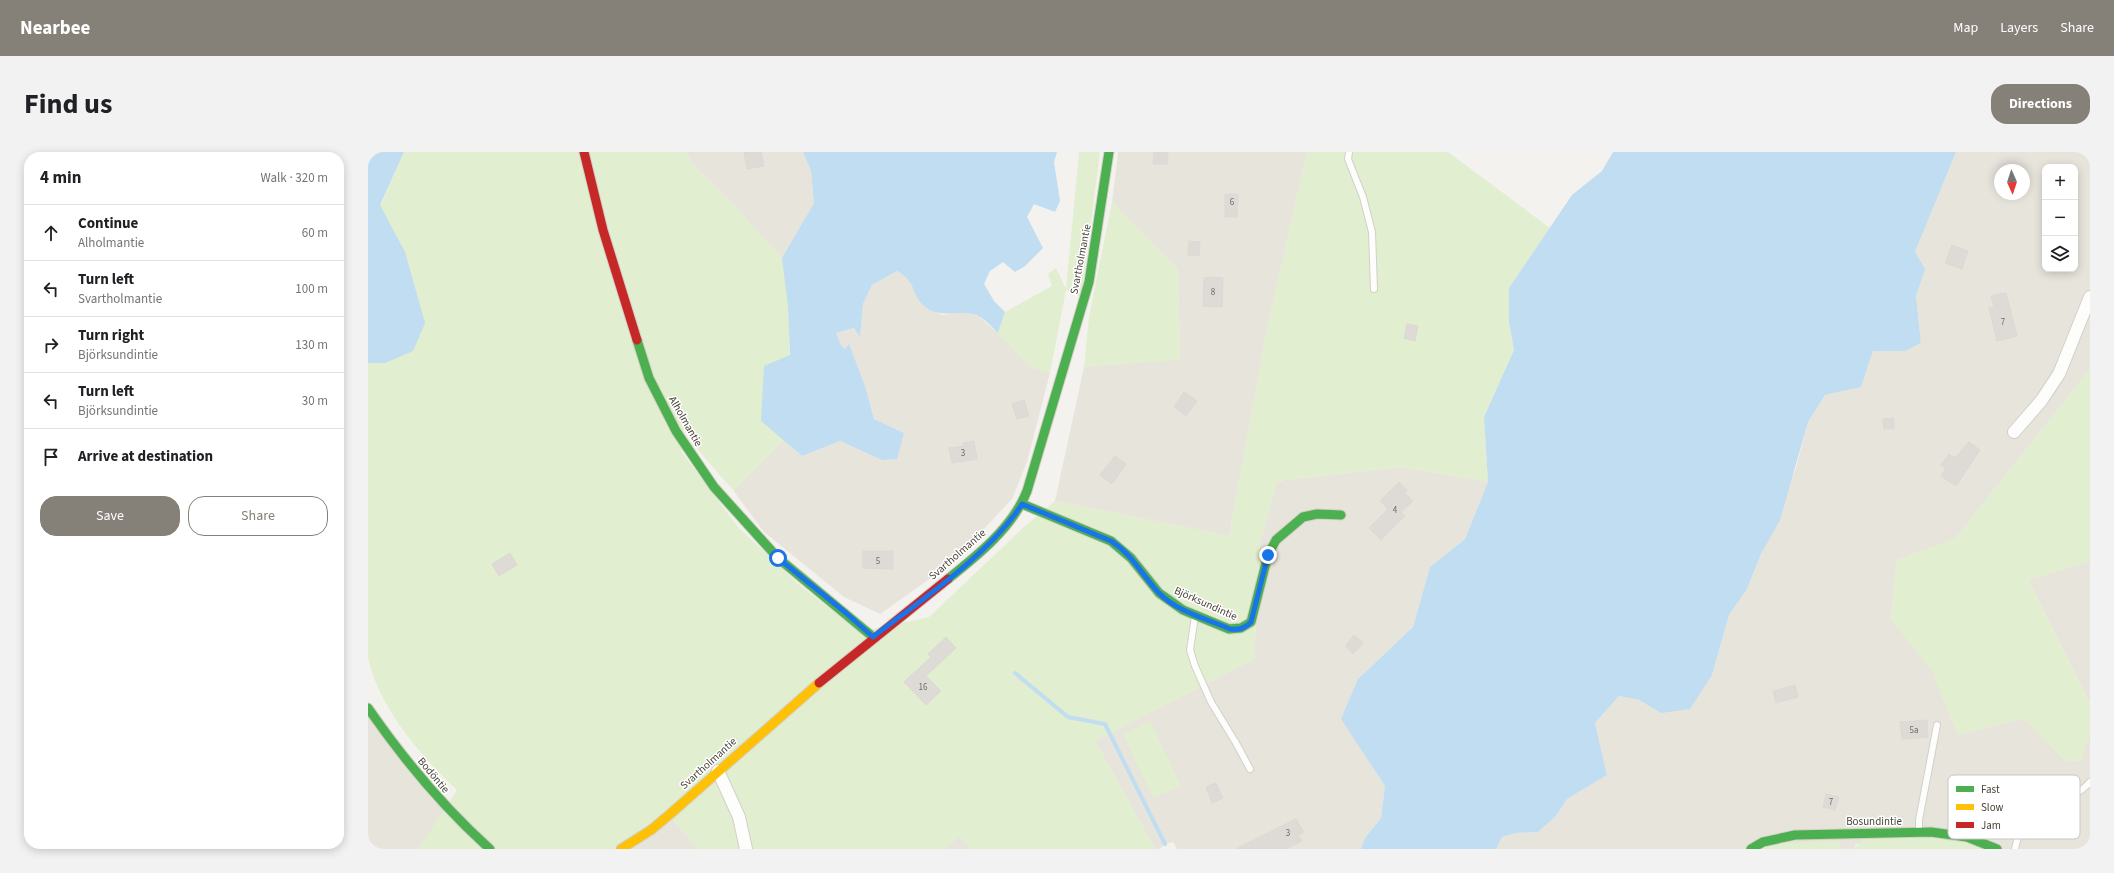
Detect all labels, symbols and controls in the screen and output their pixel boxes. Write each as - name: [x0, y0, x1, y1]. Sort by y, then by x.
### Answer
- text: Nearbee: [20, 15, 90, 42]
- text: Map: [1953, 18, 1978, 38]
- text: Layers: [2000, 18, 2038, 38]
- text: Share: [2060, 18, 2094, 38]
- text: Find us: [24, 84, 112, 124]
- button: Directions: [1991, 84, 2090, 124]
- north arrow: [1994, 164, 2030, 200]
- map controls: [2042, 164, 2078, 272]
- button: +: [2042, 164, 2078, 200]
- text: 4 min: [40, 166, 81, 190]
- text: Walk · 320 m: [260, 169, 328, 187]
- house number: 6: [1230, 196, 1235, 209]
- button: −: [2042, 200, 2078, 236]
- text: Continue: [78, 213, 138, 234]
- icon: ahead: [40, 222, 62, 244]
- street label: Svartholmantie: [1066, 222, 1095, 295]
- text: 60 m: [302, 224, 328, 242]
- text: Alholmantie: [78, 234, 144, 252]
- button: layers: [2042, 236, 2078, 272]
- text: Turn left: [78, 269, 134, 290]
- icon: left: [40, 278, 62, 300]
- text: 100 m: [295, 280, 328, 298]
- house number: 8: [1211, 286, 1216, 299]
- text: Svartholmantie: [78, 290, 162, 308]
- house number: 7: [2001, 316, 2006, 329]
- text: Turn right: [78, 325, 144, 346]
- icon: right: [40, 334, 62, 356]
- text: 130 m: [295, 336, 328, 354]
- text: Björksundintie: [78, 346, 158, 364]
- text: Turn left: [78, 381, 134, 402]
- icon: left: [40, 390, 62, 412]
- text: 30 m: [302, 392, 328, 410]
- street label: Alholmantie: [665, 393, 706, 450]
- text: Björksundintie: [78, 402, 158, 420]
- icon: arrive: [40, 446, 62, 468]
- text: Arrive at destination: [78, 446, 213, 467]
- house number: 3: [961, 447, 966, 460]
- button: Save: [40, 496, 180, 536]
- button: Share: [188, 496, 328, 536]
- house number: 4: [1393, 504, 1398, 517]
- street label: Svartholmantie: [926, 525, 990, 583]
- route end: [1259, 546, 1277, 564]
- route start: [769, 549, 787, 567]
- house number: 5: [876, 555, 881, 568]
- street label: Björksundintie: [1172, 583, 1240, 624]
- house number: 16: [919, 681, 928, 694]
- house number: 5a: [1909, 724, 1919, 737]
- street label: Svartholmantie: [677, 734, 740, 793]
- street label: Bodöntie: [414, 754, 453, 797]
- legend: [1948, 775, 2080, 839]
- text: Fast: [1981, 782, 2000, 797]
- house number: 7: [1829, 796, 1834, 809]
- text: Slow: [1981, 800, 2004, 815]
- street label: Bosundintie: [1846, 814, 1902, 829]
- text: Jam: [1981, 818, 2001, 833]
- house number: 3: [1286, 827, 1291, 840]

